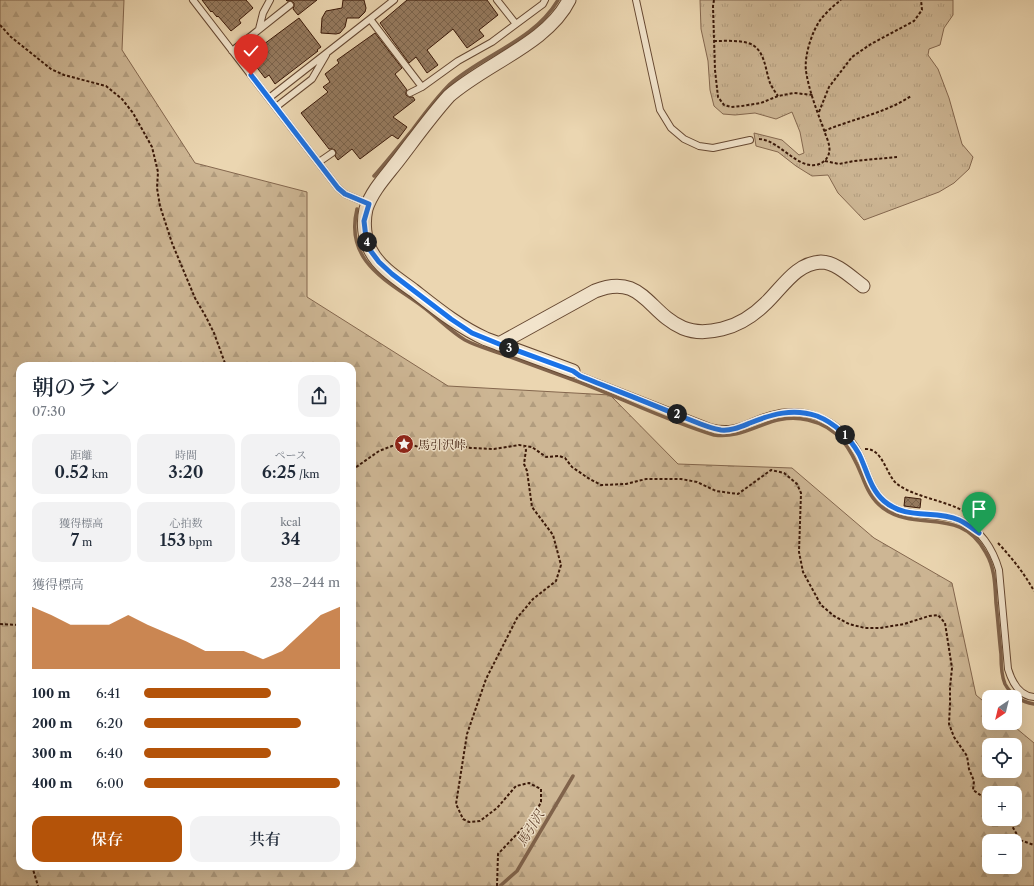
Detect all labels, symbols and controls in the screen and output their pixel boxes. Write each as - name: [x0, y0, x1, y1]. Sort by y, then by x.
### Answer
- pin: [234, 34, 268, 75]
- icon: check: [240, 40, 262, 62]
- pin: 4: [357, 232, 377, 252]
- text: 4: [364, 235, 370, 249]
- pin: 3: [499, 338, 519, 358]
- text: 3: [506, 341, 512, 355]
- text: 朝のラン: [32, 374, 120, 401]
- button: share: [298, 375, 340, 417]
- text: 07:30: [32, 403, 66, 419]
- pin: 2: [667, 404, 687, 424]
- text: 2: [674, 407, 680, 421]
- pin: 1: [835, 425, 855, 445]
- text: 1: [843, 428, 847, 442]
- place icon: 馬引沢峠: [393, 433, 415, 455]
- place label: 馬引沢峠: [418, 437, 466, 452]
- text: 距離: [70, 448, 92, 462]
- text: 時間: [175, 448, 197, 462]
- text: ペース: [274, 448, 307, 462]
- text: 0.52: [54, 462, 89, 482]
- text: 3:20: [168, 462, 204, 482]
- text: 6:25: [262, 462, 296, 482]
- text: km: [89, 467, 108, 481]
- text: /km: [296, 467, 320, 481]
- pin: [962, 492, 996, 533]
- icon: arrive: [968, 498, 990, 520]
- text: kcal: [280, 515, 301, 529]
- text: 獲得標高: [59, 516, 103, 530]
- text: 心拍数: [169, 516, 202, 530]
- text: 34: [281, 529, 300, 549]
- text: 7: [70, 530, 79, 550]
- text: 153: [160, 530, 186, 550]
- text: m: [79, 535, 92, 549]
- text: bpm: [186, 535, 212, 549]
- text: 238–244 m: [270, 574, 340, 590]
- text: 獲得標高: [32, 576, 84, 592]
- text: 100 m: [32, 685, 71, 701]
- text: 6:41: [96, 685, 120, 701]
- north arrow: [982, 690, 1022, 730]
- map controls: [982, 690, 1022, 874]
- text: 200 m: [32, 715, 72, 731]
- text: 6:20: [96, 715, 123, 731]
- button: locate: [982, 738, 1022, 778]
- text: 300 m: [32, 745, 72, 761]
- text: 6:40: [96, 745, 123, 761]
- text: 400 m: [32, 775, 72, 791]
- text: 6:00: [96, 775, 124, 791]
- button: +: [982, 786, 1022, 826]
- water label: 馬引沢: [513, 805, 548, 849]
- button: 保存: [32, 816, 182, 862]
- button: 共有: [190, 816, 340, 862]
- button: −: [982, 834, 1022, 874]

